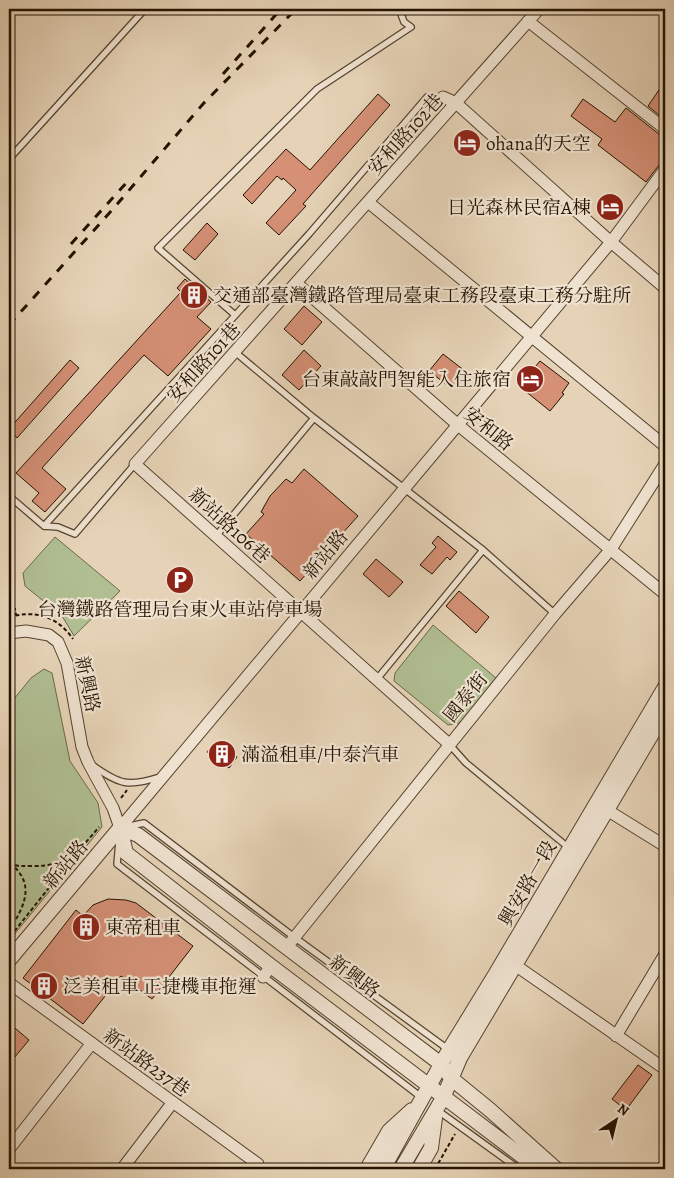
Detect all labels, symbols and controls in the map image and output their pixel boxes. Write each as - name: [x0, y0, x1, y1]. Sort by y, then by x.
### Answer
- street label: 安和路102巷: [362, 88, 449, 181]
- hotel icon: ohana的天空: [452, 128, 482, 158]
- place label: ohana的天空: [486, 131, 591, 157]
- hotel icon: 日光森林民宿A棟: [595, 192, 625, 222]
- place label: 日光森林民宿A棟: [447, 195, 591, 221]
- building icon: 交通部臺灣鐵路管理局臺東工務段臺東工務分駐所: [179, 280, 209, 310]
- place label: 交通部臺灣鐵路管理局臺東工務段臺東工務分駐所: [213, 283, 631, 309]
- street label: 安和路101巷: [161, 317, 247, 408]
- hotel icon: 台東敲敲門智能入住旅宿: [515, 364, 545, 394]
- place label: 台東敲敲門智能入住旅宿: [302, 367, 511, 393]
- street label: 安和路: [458, 401, 519, 457]
- street label: 新站路106巷: [183, 482, 276, 569]
- street label: 新站路: [297, 524, 354, 585]
- parking icon: 台灣鐵路管理局台東火車站停車場: [165, 565, 195, 595]
- place label: 台灣鐵路管理局台東火車站停車場: [37, 597, 323, 623]
- street label: 新興路: [68, 654, 106, 715]
- street label: 國泰街: [438, 667, 494, 728]
- building icon: 滿溢租車/中泰汽車: [207, 739, 237, 769]
- place label: 滿溢租車/中泰汽車: [241, 742, 399, 768]
- street label: 新站路: [37, 834, 94, 895]
- street label: 興安路一段: [493, 836, 563, 931]
- building icon: 東帝租車: [71, 912, 101, 942]
- place label: 東帝租車: [105, 915, 181, 941]
- street label: 新興路: [324, 949, 385, 1004]
- building icon: 泛美租車 正捷機車拖運: [29, 971, 59, 1001]
- place label: 泛美租車 正捷機車拖運: [63, 974, 257, 1000]
- street label: 新站路237巷: [98, 1023, 195, 1103]
- north arrow: [592, 1096, 642, 1146]
- text: N: [614, 1099, 633, 1120]

